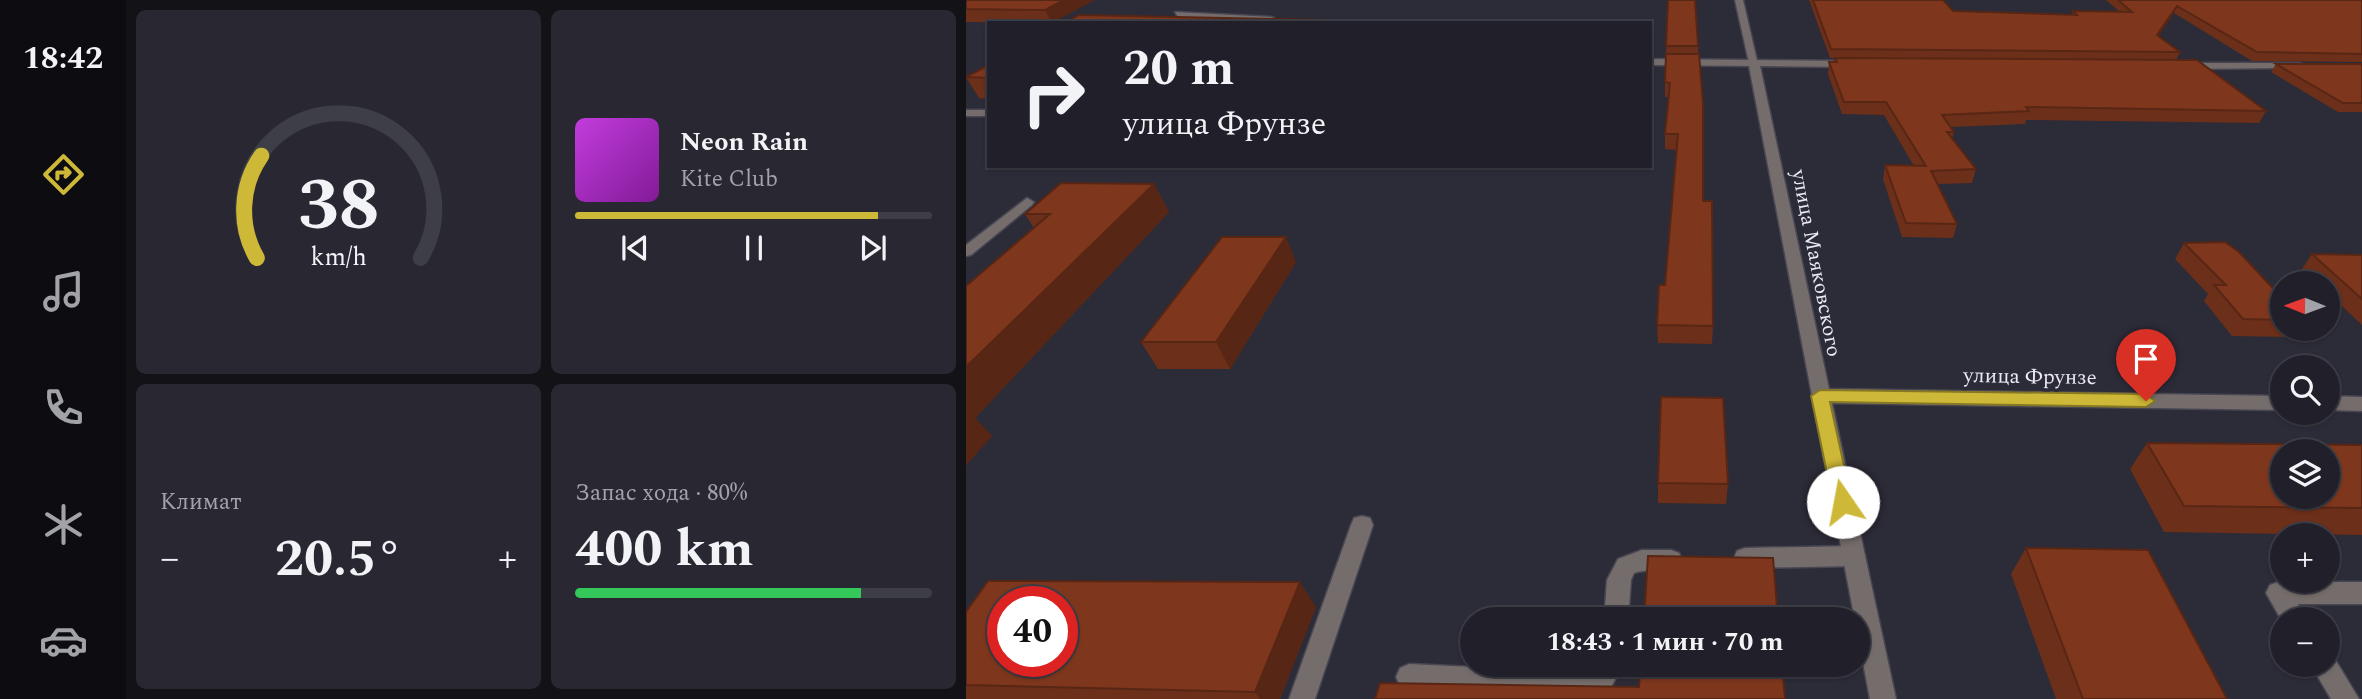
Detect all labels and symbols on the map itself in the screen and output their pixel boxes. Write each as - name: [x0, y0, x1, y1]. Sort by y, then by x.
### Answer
- street label: улица Маяковского: [1782, 166, 1850, 360]
- north arrow: [2270, 271, 2340, 341]
- pin: [2116, 329, 2176, 401]
- street label: улица Фрунзе: [1962, 360, 2097, 394]
- position arrow: [1806, 465, 1880, 539]
- speed limit sign: 40: [987, 586, 1078, 677]

